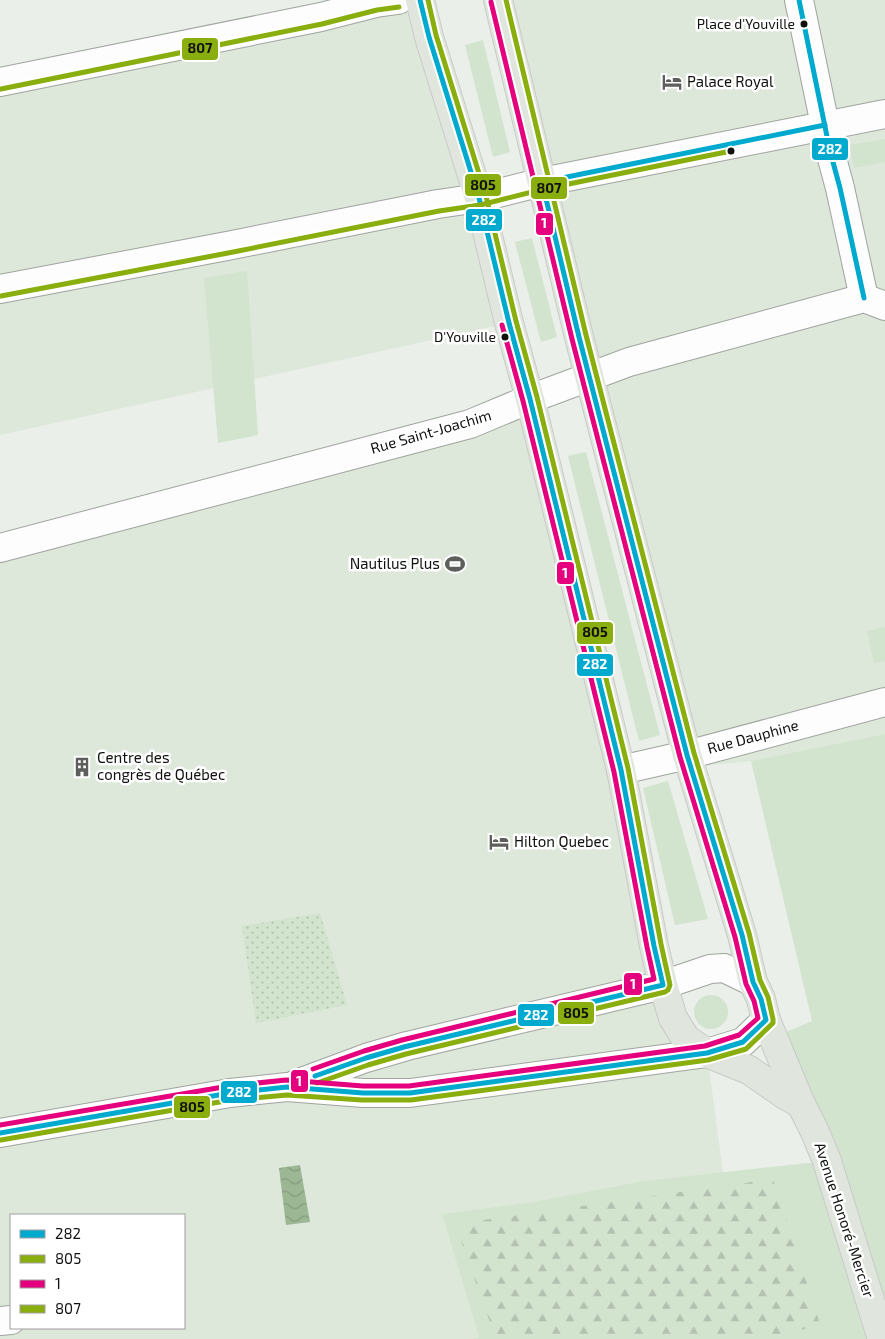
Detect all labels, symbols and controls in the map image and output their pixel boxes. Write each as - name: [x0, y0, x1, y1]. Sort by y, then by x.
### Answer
- place label: Place d'Youville: [697, 15, 795, 32]
- marker: Place d'Youville: [799, 19, 809, 29]
- line badge: 807: [181, 37, 219, 61]
- text: 807: [188, 39, 213, 56]
- hotel icon: Palace Royal: [661, 71, 683, 93]
- place label: Palace Royal: [687, 72, 774, 90]
- line badge: 282: [811, 137, 849, 161]
- text: 282: [818, 140, 843, 157]
- unlabelled marker: [726, 146, 736, 156]
- line badge: 805: [464, 173, 502, 197]
- text: 805: [470, 176, 496, 193]
- line badge: 807: [530, 176, 568, 200]
- text: 807: [537, 179, 562, 196]
- line badge: 282: [465, 208, 503, 232]
- text: 282: [472, 211, 497, 228]
- line badge: 1: [535, 212, 554, 236]
- text: 1: [541, 214, 547, 231]
- place label: D'Youville: [434, 328, 496, 345]
- marker: D'Youville: [500, 332, 510, 342]
- street label: Rue Saint-Joachim: [368, 405, 493, 457]
- sports icon: Nautilus Plus: [444, 553, 466, 575]
- place label: Nautilus Plus: [350, 554, 440, 572]
- line badge: 1: [556, 561, 575, 585]
- text: 1: [562, 564, 568, 581]
- line badge: 805: [576, 621, 614, 645]
- text: 805: [582, 623, 608, 640]
- line badge: 282: [576, 653, 614, 677]
- text: 282: [583, 655, 608, 672]
- street label: Rue Dauphine: [705, 715, 800, 757]
- place label: Centre des congrès de Québec: [97, 748, 225, 784]
- building icon: Centre des congrès de Québec: [71, 756, 93, 778]
- hotel icon: Hilton Quebec: [488, 831, 510, 853]
- place label: Hilton Quebec: [514, 832, 609, 851]
- line badge: 1: [623, 972, 643, 996]
- text: 1: [630, 975, 636, 992]
- line badge: 805: [557, 1001, 595, 1025]
- line badge: 282: [517, 1003, 555, 1027]
- text: 805: [563, 1004, 589, 1021]
- text: 282: [524, 1006, 549, 1023]
- line badge: 1: [290, 1069, 309, 1093]
- text: 1: [296, 1072, 302, 1089]
- line badge: 282: [220, 1080, 258, 1104]
- text: 282: [227, 1083, 252, 1100]
- line badge: 805: [173, 1095, 211, 1119]
- text: 805: [179, 1098, 205, 1115]
- street label: Avenue Honoré-Mercier: [811, 1140, 879, 1300]
- legend: [10, 1214, 185, 1329]
- text: 282: [55, 1224, 81, 1242]
- text: 805: [55, 1249, 81, 1267]
- text: 1: [55, 1274, 61, 1292]
- text: 807: [55, 1299, 81, 1317]

